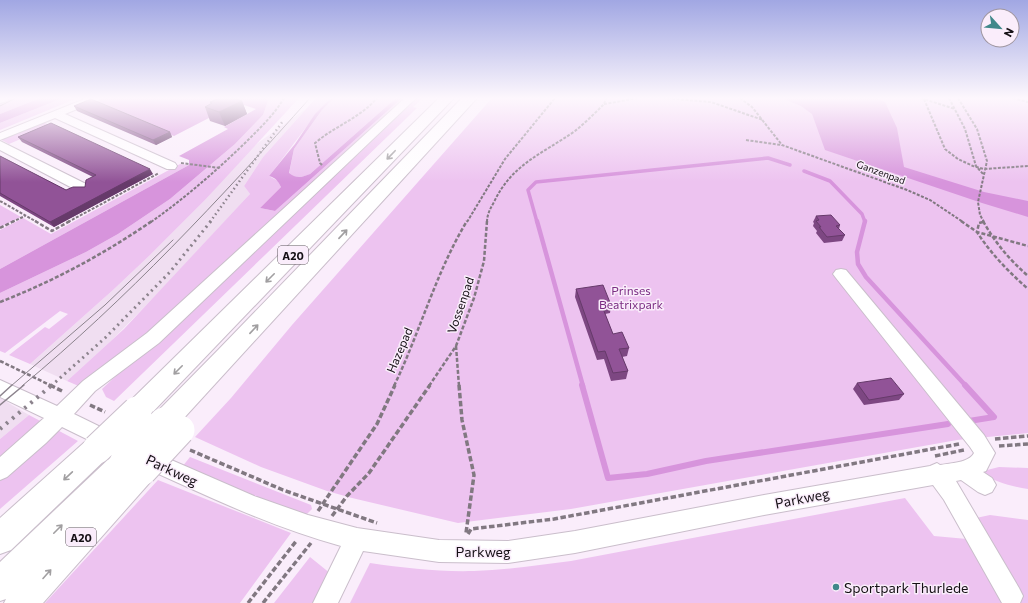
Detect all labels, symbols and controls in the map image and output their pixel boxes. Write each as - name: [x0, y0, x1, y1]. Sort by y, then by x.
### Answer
- north arrow: [980, 8, 1020, 48]
- text: N: [1002, 26, 1017, 39]
- one-way arrow: [386, 151, 396, 160]
- street label: Ganzenpad: [855, 158, 907, 186]
- one-way arrow: [338, 229, 348, 239]
- road number: A20: [278, 246, 308, 264]
- one-way arrow: [265, 273, 275, 283]
- street label: Vossenpad: [444, 275, 476, 335]
- park label: Prinses Beatrixpark: [599, 283, 664, 311]
- one-way arrow: [249, 324, 259, 334]
- street label: Hazepad: [383, 325, 415, 375]
- one-way arrow: [173, 365, 183, 375]
- street label: Parkweg: [143, 451, 201, 490]
- one-way arrow: [63, 471, 73, 481]
- street label: Parkweg: [773, 484, 831, 512]
- one-way arrow: [53, 524, 63, 534]
- road number: A20: [66, 528, 96, 546]
- street label: Parkweg: [455, 543, 511, 560]
- one-way arrow: [43, 569, 52, 579]
- place label: Sportpark Thurlede: [844, 579, 968, 596]
- marker: Sportpark Thurlede: [831, 582, 841, 592]

